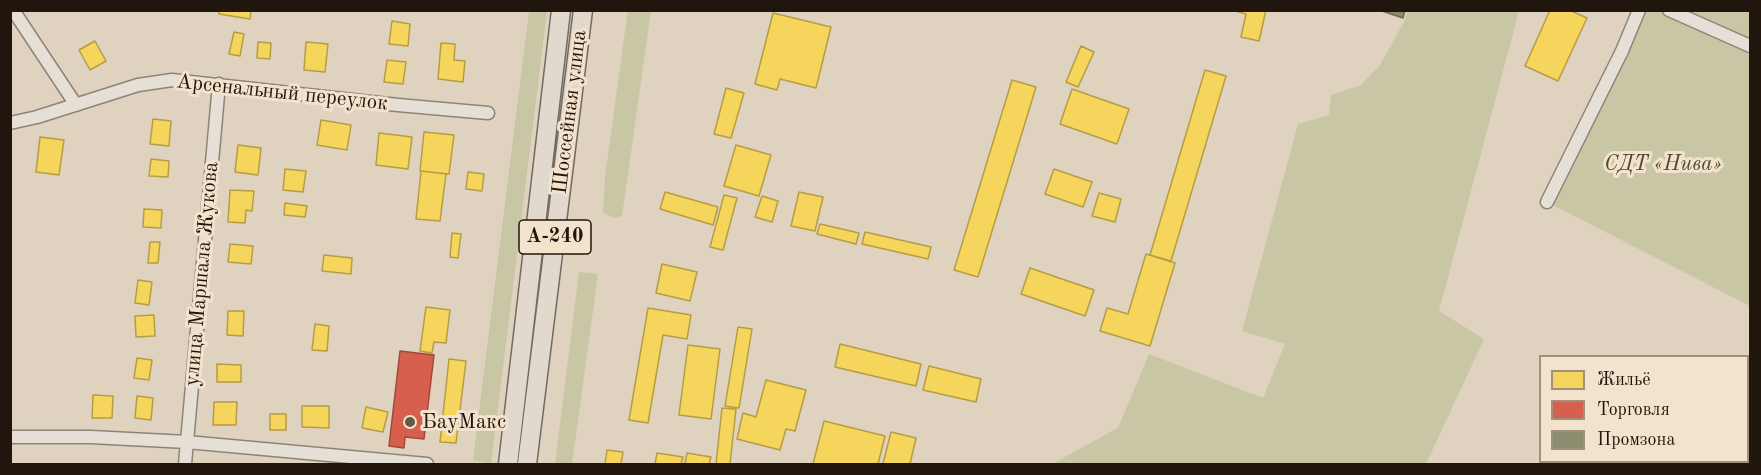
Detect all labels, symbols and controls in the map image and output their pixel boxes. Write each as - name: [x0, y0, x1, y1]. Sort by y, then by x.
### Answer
- street label: Шоссейная улица: [547, 28, 593, 196]
- street label: Арсенальный переулок: [175, 69, 389, 117]
- park label: СДТ «Нива»: [1604, 151, 1722, 177]
- street label: улица Маршала Жукова: [180, 161, 224, 387]
- road number: А-240: [519, 220, 591, 254]
- legend: [1539, 355, 1749, 463]
- text: Жильё: [1597, 371, 1651, 389]
- text: Торговля: [1597, 401, 1670, 419]
- place label: БауМакс: [422, 409, 506, 435]
- marker: БауМакс: [403, 415, 417, 429]
- text: Промзона: [1597, 431, 1675, 449]

